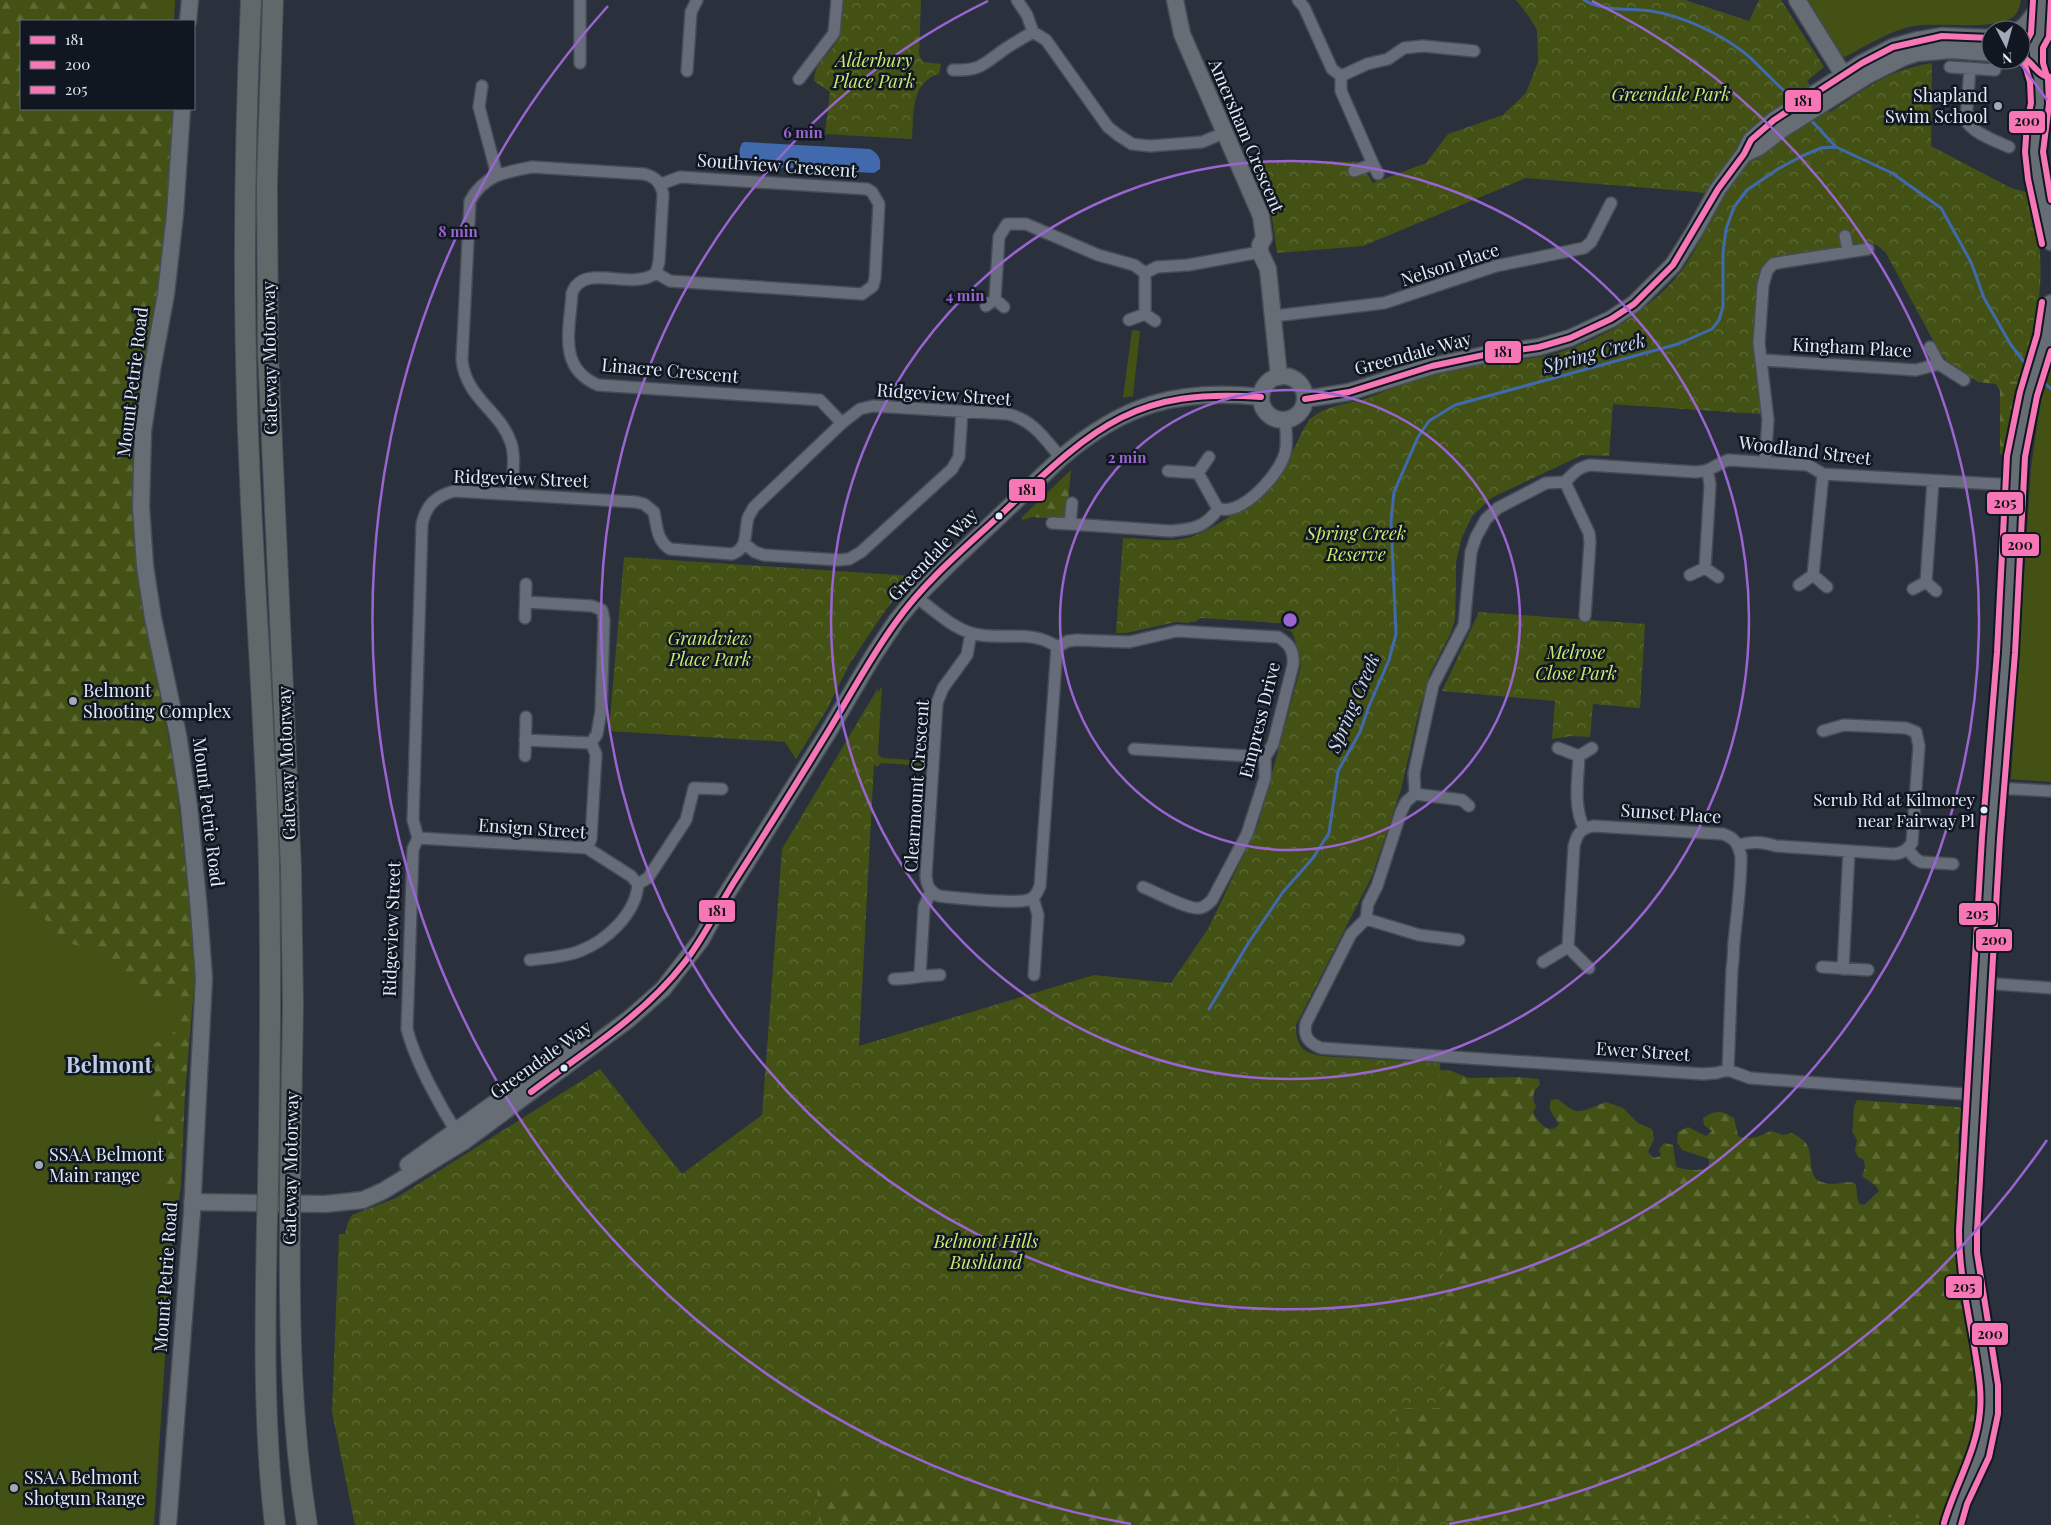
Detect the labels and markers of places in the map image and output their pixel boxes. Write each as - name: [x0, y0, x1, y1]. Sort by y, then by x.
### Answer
- place label: Shapland Swim School: [1885, 83, 1989, 128]
- marker: Shapland Swim School: [1992, 100, 2004, 112]
- unlabelled marker: [994, 511, 1004, 521]
- centre of rings: [1281, 611, 1299, 629]
- place label: Belmont Shooting Complex: [83, 678, 232, 723]
- marker: Belmont Shooting Complex: [67, 695, 79, 707]
- place label: Scrub Rd at Kilmorey near Fairway Pl: [1813, 788, 1975, 831]
- marker: Scrub Rd at Kilmorey near Fairway Pl: [1979, 805, 1989, 815]
- unlabelled marker: [559, 1063, 569, 1073]
- place label: SSAA Belmont Main range: [49, 1142, 165, 1187]
- marker: SSAA Belmont Main range: [33, 1159, 45, 1171]
- place label: SSAA Belmont Shotgun Range: [24, 1465, 145, 1510]
- marker: SSAA Belmont Shotgun Range: [8, 1482, 20, 1494]

